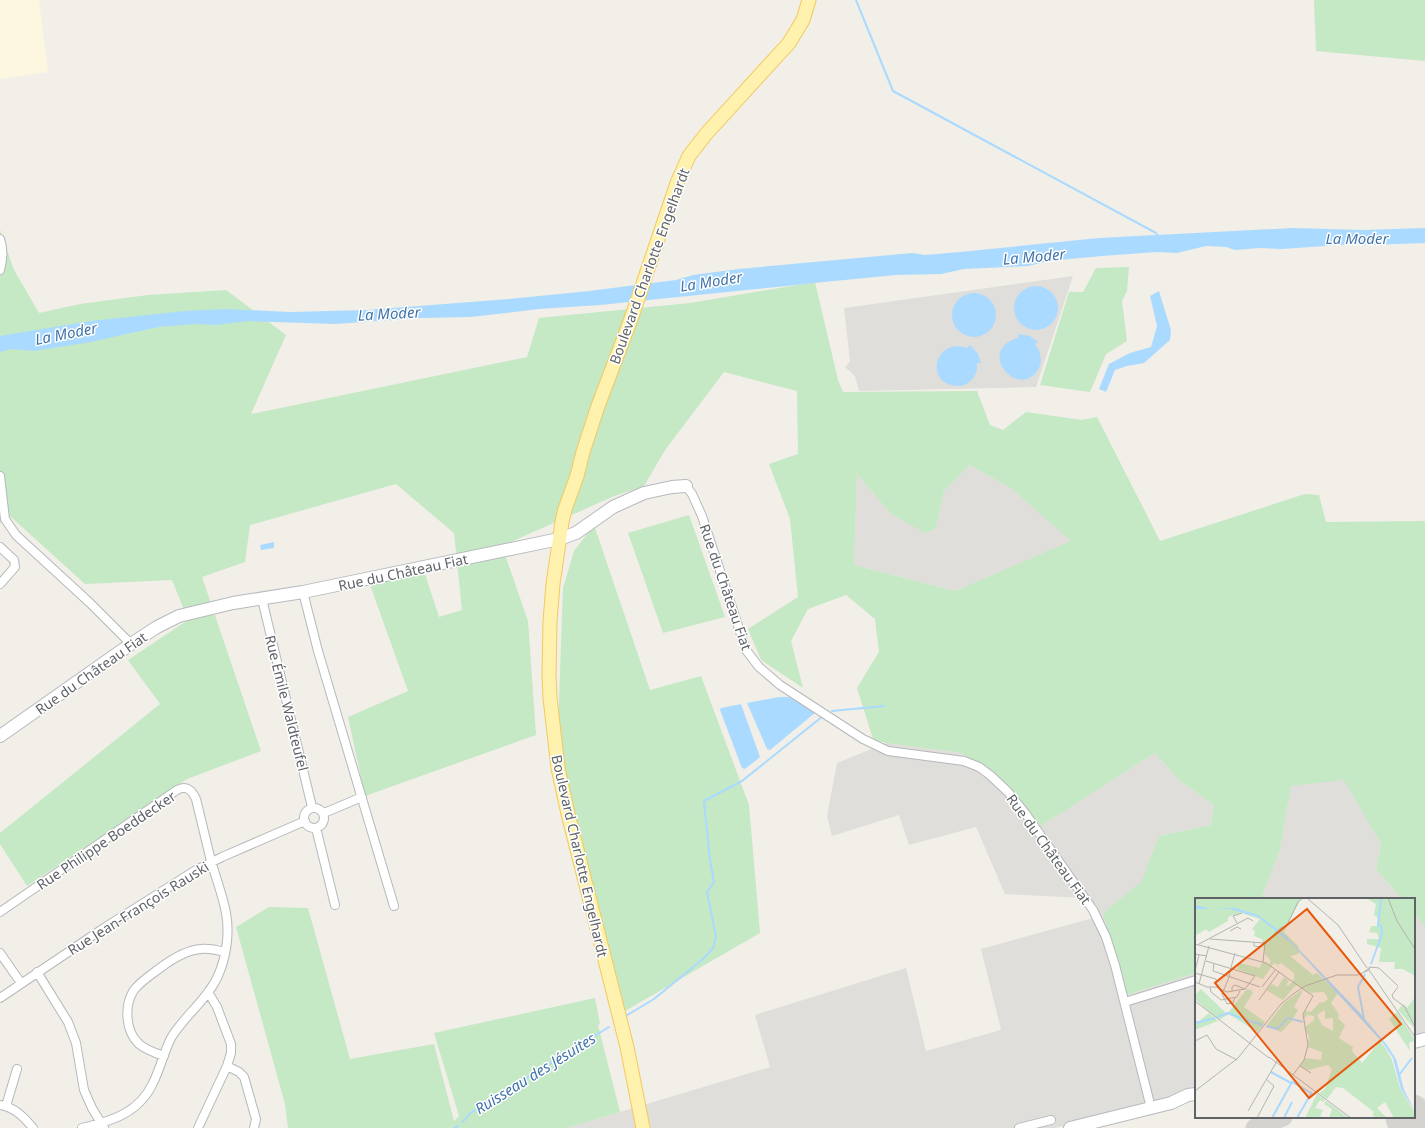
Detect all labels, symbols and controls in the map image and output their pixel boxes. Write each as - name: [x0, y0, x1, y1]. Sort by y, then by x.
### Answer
- street label: Boulevard Charlotte Engelhardt: [605, 165, 693, 367]
- water label: La Moder: [1326, 228, 1389, 248]
- water label: La Moder: [1002, 243, 1067, 269]
- water label: La Moder: [678, 266, 745, 296]
- water label: La Moder: [357, 301, 422, 325]
- water label: La Moder: [33, 317, 100, 349]
- street label: Rue du Château Fiat: [696, 521, 756, 653]
- street label: Rue du Château Fiat: [336, 549, 470, 595]
- street label: Rue du Château Fiat: [31, 627, 151, 719]
- street label: Rue Émile Waldteufel: [261, 633, 313, 773]
- street label: Boulevard Charlotte Engelhardt: [547, 753, 613, 959]
- street label: Rue Philippe Boeddecker: [33, 786, 179, 894]
- street label: Rue du Château Fiat: [1003, 790, 1095, 908]
- street label: Rue Jean-François Rauski: [64, 857, 212, 959]
- inset map: [1195, 898, 1415, 1118]
- water label: Ruisseau des Jésuites: [471, 1027, 600, 1118]

